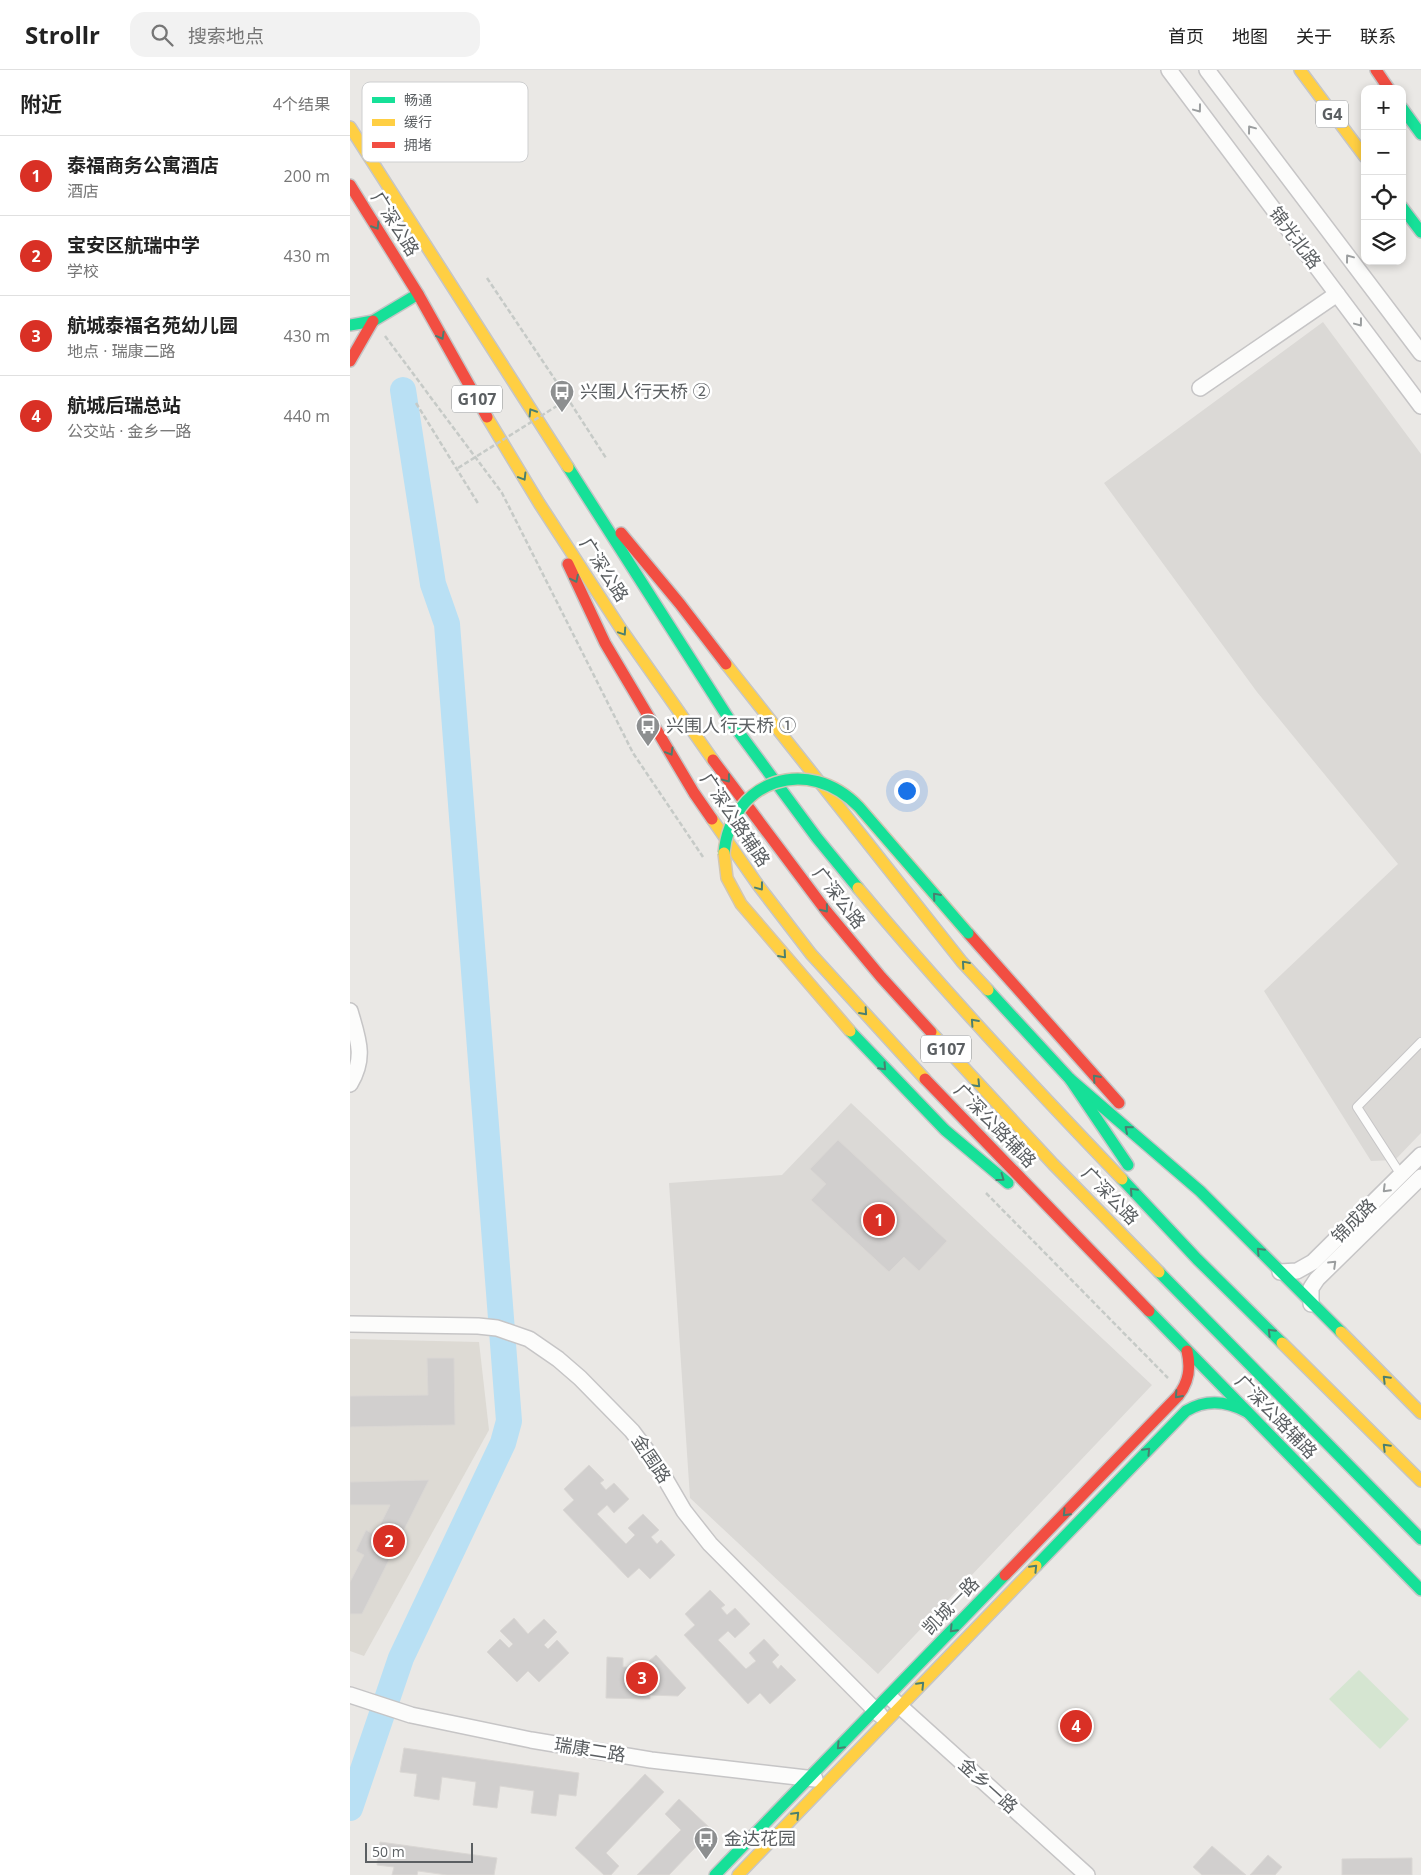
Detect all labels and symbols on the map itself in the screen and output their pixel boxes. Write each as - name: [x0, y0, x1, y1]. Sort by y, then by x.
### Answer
- legend: [362, 82, 528, 162]
- text: 畅通: [404, 90, 432, 109]
- road number: G4: [1316, 101, 1348, 128]
- one-way arrow: [1192, 103, 1201, 113]
- text: 缓行: [404, 112, 432, 131]
- one-way arrow: [1249, 126, 1257, 135]
- text: 拥堵: [404, 135, 432, 154]
- street label: 广深公路: [367, 187, 425, 260]
- street label: 锦光北路: [1265, 201, 1327, 273]
- one-way arrow: [369, 221, 379, 230]
- one-way arrow: [1347, 255, 1355, 264]
- one-way arrow: [1353, 317, 1361, 326]
- one-way arrow: [435, 331, 445, 340]
- bus stop icon: 兴围人行天桥 ②: [549, 379, 575, 413]
- place label: 兴围人行天桥 ②: [580, 379, 711, 403]
- road number: G107: [452, 386, 502, 412]
- one-way arrow: [529, 408, 538, 417]
- one-way arrow: [516, 471, 526, 480]
- street label: 广深公路: [575, 533, 635, 606]
- one-way arrow: [569, 574, 579, 583]
- one-way arrow: [617, 626, 626, 635]
- bus stop icon: 兴围人行天桥 ①: [635, 713, 661, 747]
- place label: 兴围人行天桥 ①: [666, 713, 797, 737]
- one-way arrow: [663, 746, 673, 755]
- street label: 广深公路辅路: [696, 768, 776, 871]
- one-way arrow: [721, 773, 730, 783]
- your location: [894, 778, 920, 804]
- street label: 广深公路: [808, 862, 871, 933]
- one-way arrow: [754, 881, 763, 891]
- one-way arrow: [932, 892, 941, 901]
- one-way arrow: [819, 903, 827, 912]
- one-way arrow: [778, 949, 786, 958]
- one-way arrow: [961, 960, 970, 969]
- one-way arrow: [858, 1006, 867, 1015]
- one-way arrow: [971, 1018, 980, 1027]
- road number: G107: [921, 1036, 971, 1062]
- one-way arrow: [877, 1061, 886, 1070]
- one-way arrow: [1093, 1074, 1102, 1083]
- street label: 广深公路辅路: [950, 1078, 1042, 1172]
- one-way arrow: [971, 1078, 980, 1087]
- one-way arrow: [1124, 1125, 1133, 1134]
- street label: 广深公路: [1077, 1161, 1144, 1230]
- one-way arrow: [995, 1172, 1004, 1180]
- one-way arrow: [1383, 1184, 1392, 1193]
- one-way arrow: [1130, 1187, 1139, 1196]
- street label: 锦成路: [1326, 1193, 1381, 1248]
- pin: 1: [863, 1201, 895, 1239]
- one-way arrow: [1257, 1248, 1266, 1257]
- one-way arrow: [1327, 1261, 1336, 1270]
- one-way arrow: [1268, 1329, 1277, 1338]
- street label: 广深公路辅路: [1231, 1369, 1323, 1463]
- one-way arrow: [1383, 1376, 1392, 1385]
- one-way arrow: [1175, 1390, 1184, 1399]
- street label: 金围路: [627, 1429, 677, 1488]
- one-way arrow: [1383, 1444, 1392, 1453]
- one-way arrow: [1141, 1448, 1150, 1457]
- one-way arrow: [1062, 1507, 1071, 1516]
- pin: 2: [373, 1522, 405, 1560]
- one-way arrow: [1028, 1565, 1037, 1574]
- street label: 凯城一路: [917, 1571, 984, 1640]
- one-way arrow: [950, 1624, 959, 1633]
- pin: 3: [626, 1659, 658, 1697]
- one-way arrow: [915, 1682, 924, 1691]
- pin: 4: [1060, 1707, 1092, 1745]
- street label: 瑞康二路: [553, 1732, 628, 1766]
- one-way arrow: [837, 1741, 846, 1750]
- street label: 金乡一路: [954, 1752, 1023, 1818]
- one-way arrow: [790, 1811, 799, 1820]
- bus stop icon: 金达花园: [693, 1826, 719, 1860]
- place label: 金达花园: [724, 1826, 796, 1850]
- scale bar: [365, 1840, 472, 1863]

